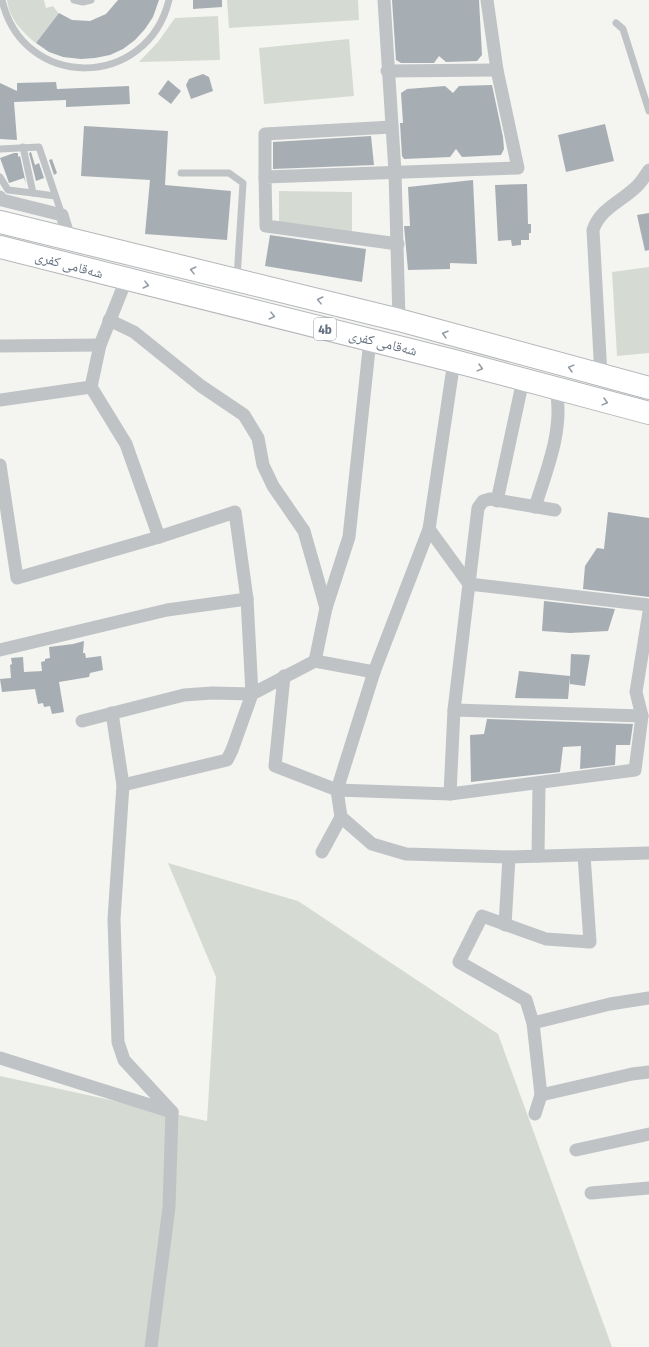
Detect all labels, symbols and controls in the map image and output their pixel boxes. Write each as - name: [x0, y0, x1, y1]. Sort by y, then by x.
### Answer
- street label: شەقامی کفری: [33, 248, 105, 282]
- one-way arrow: [190, 266, 197, 275]
- one-way arrow: [143, 280, 149, 288]
- one-way arrow: [316, 296, 323, 305]
- one-way arrow: [269, 311, 276, 319]
- road number: 4b: [314, 318, 336, 340]
- street label: شەقامی کفری: [347, 326, 419, 360]
- one-way arrow: [442, 330, 448, 338]
- one-way arrow: [476, 363, 483, 372]
- one-way arrow: [567, 364, 574, 372]
- one-way arrow: [602, 397, 609, 406]

